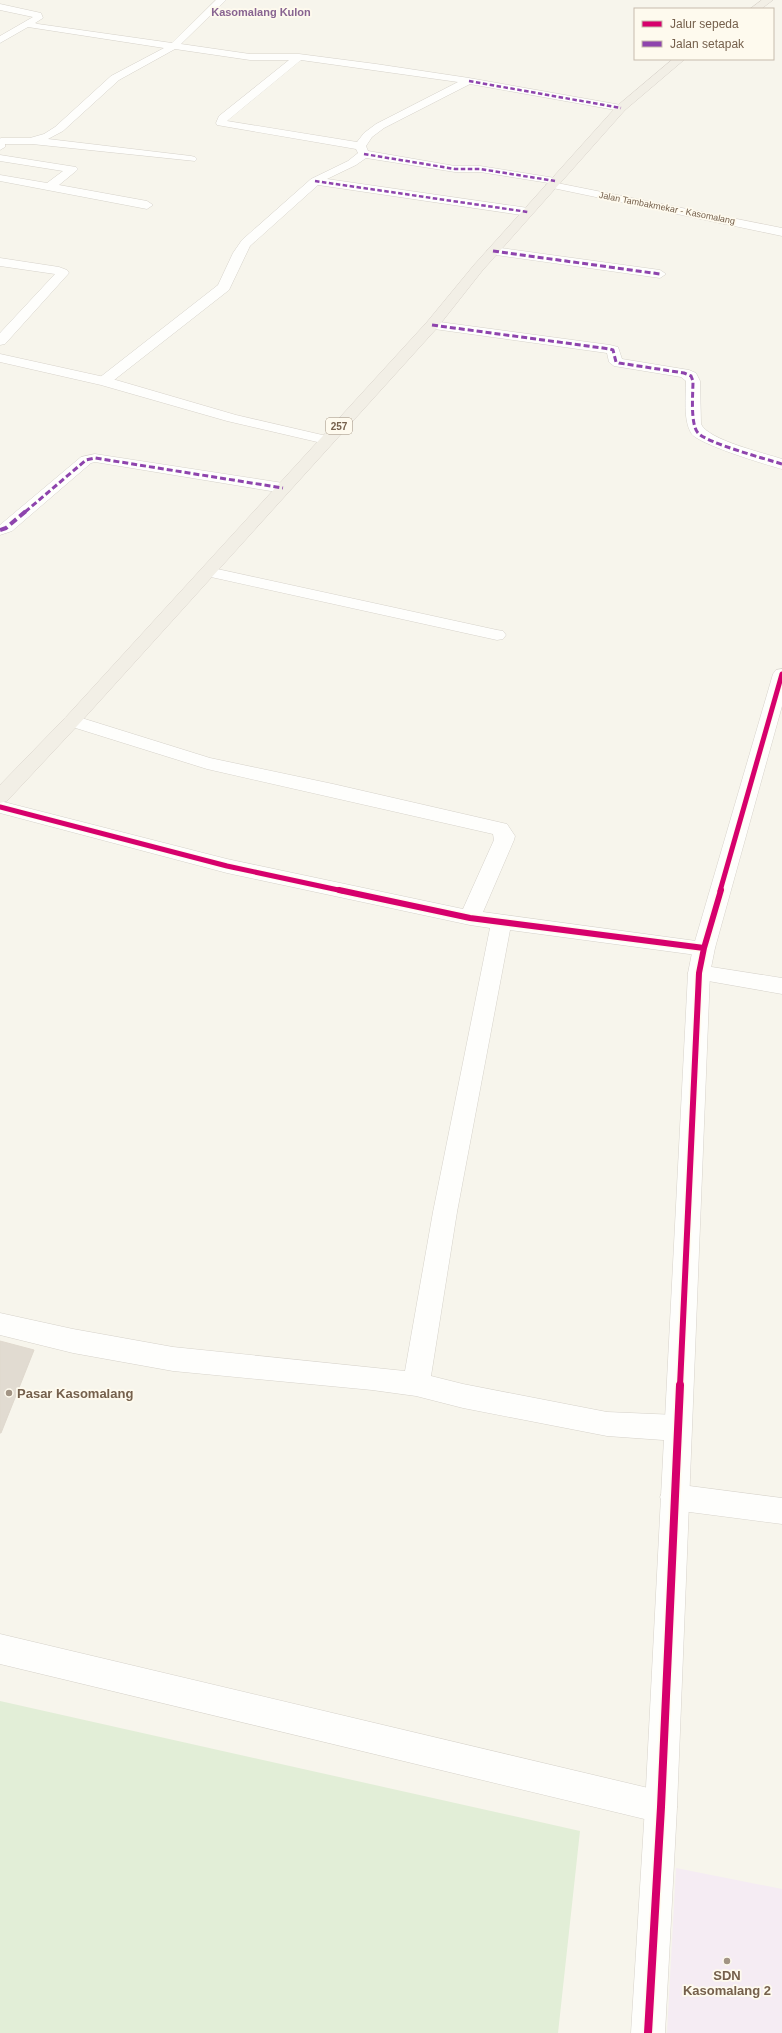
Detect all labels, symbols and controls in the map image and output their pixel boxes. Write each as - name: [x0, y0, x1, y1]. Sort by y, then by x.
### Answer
- district label: Kasomalang Kulon: [211, 6, 311, 18]
- legend: [634, 8, 774, 60]
- text: Jalur sepeda: [670, 17, 739, 31]
- text: Jalan setapak: [670, 37, 745, 51]
- street label: Jalan Tambakmekar - Kasomalang: [598, 190, 736, 226]
- road number: 257: [326, 418, 352, 434]
- place label: Pasar Kasomalang: [17, 1386, 133, 1401]
- marker: Pasar Kasomalang: [4, 1388, 14, 1398]
- marker: SDN Kasomalang 2: [722, 1956, 732, 1966]
- place label: SDN Kasomalang 2: [683, 1968, 771, 1998]

